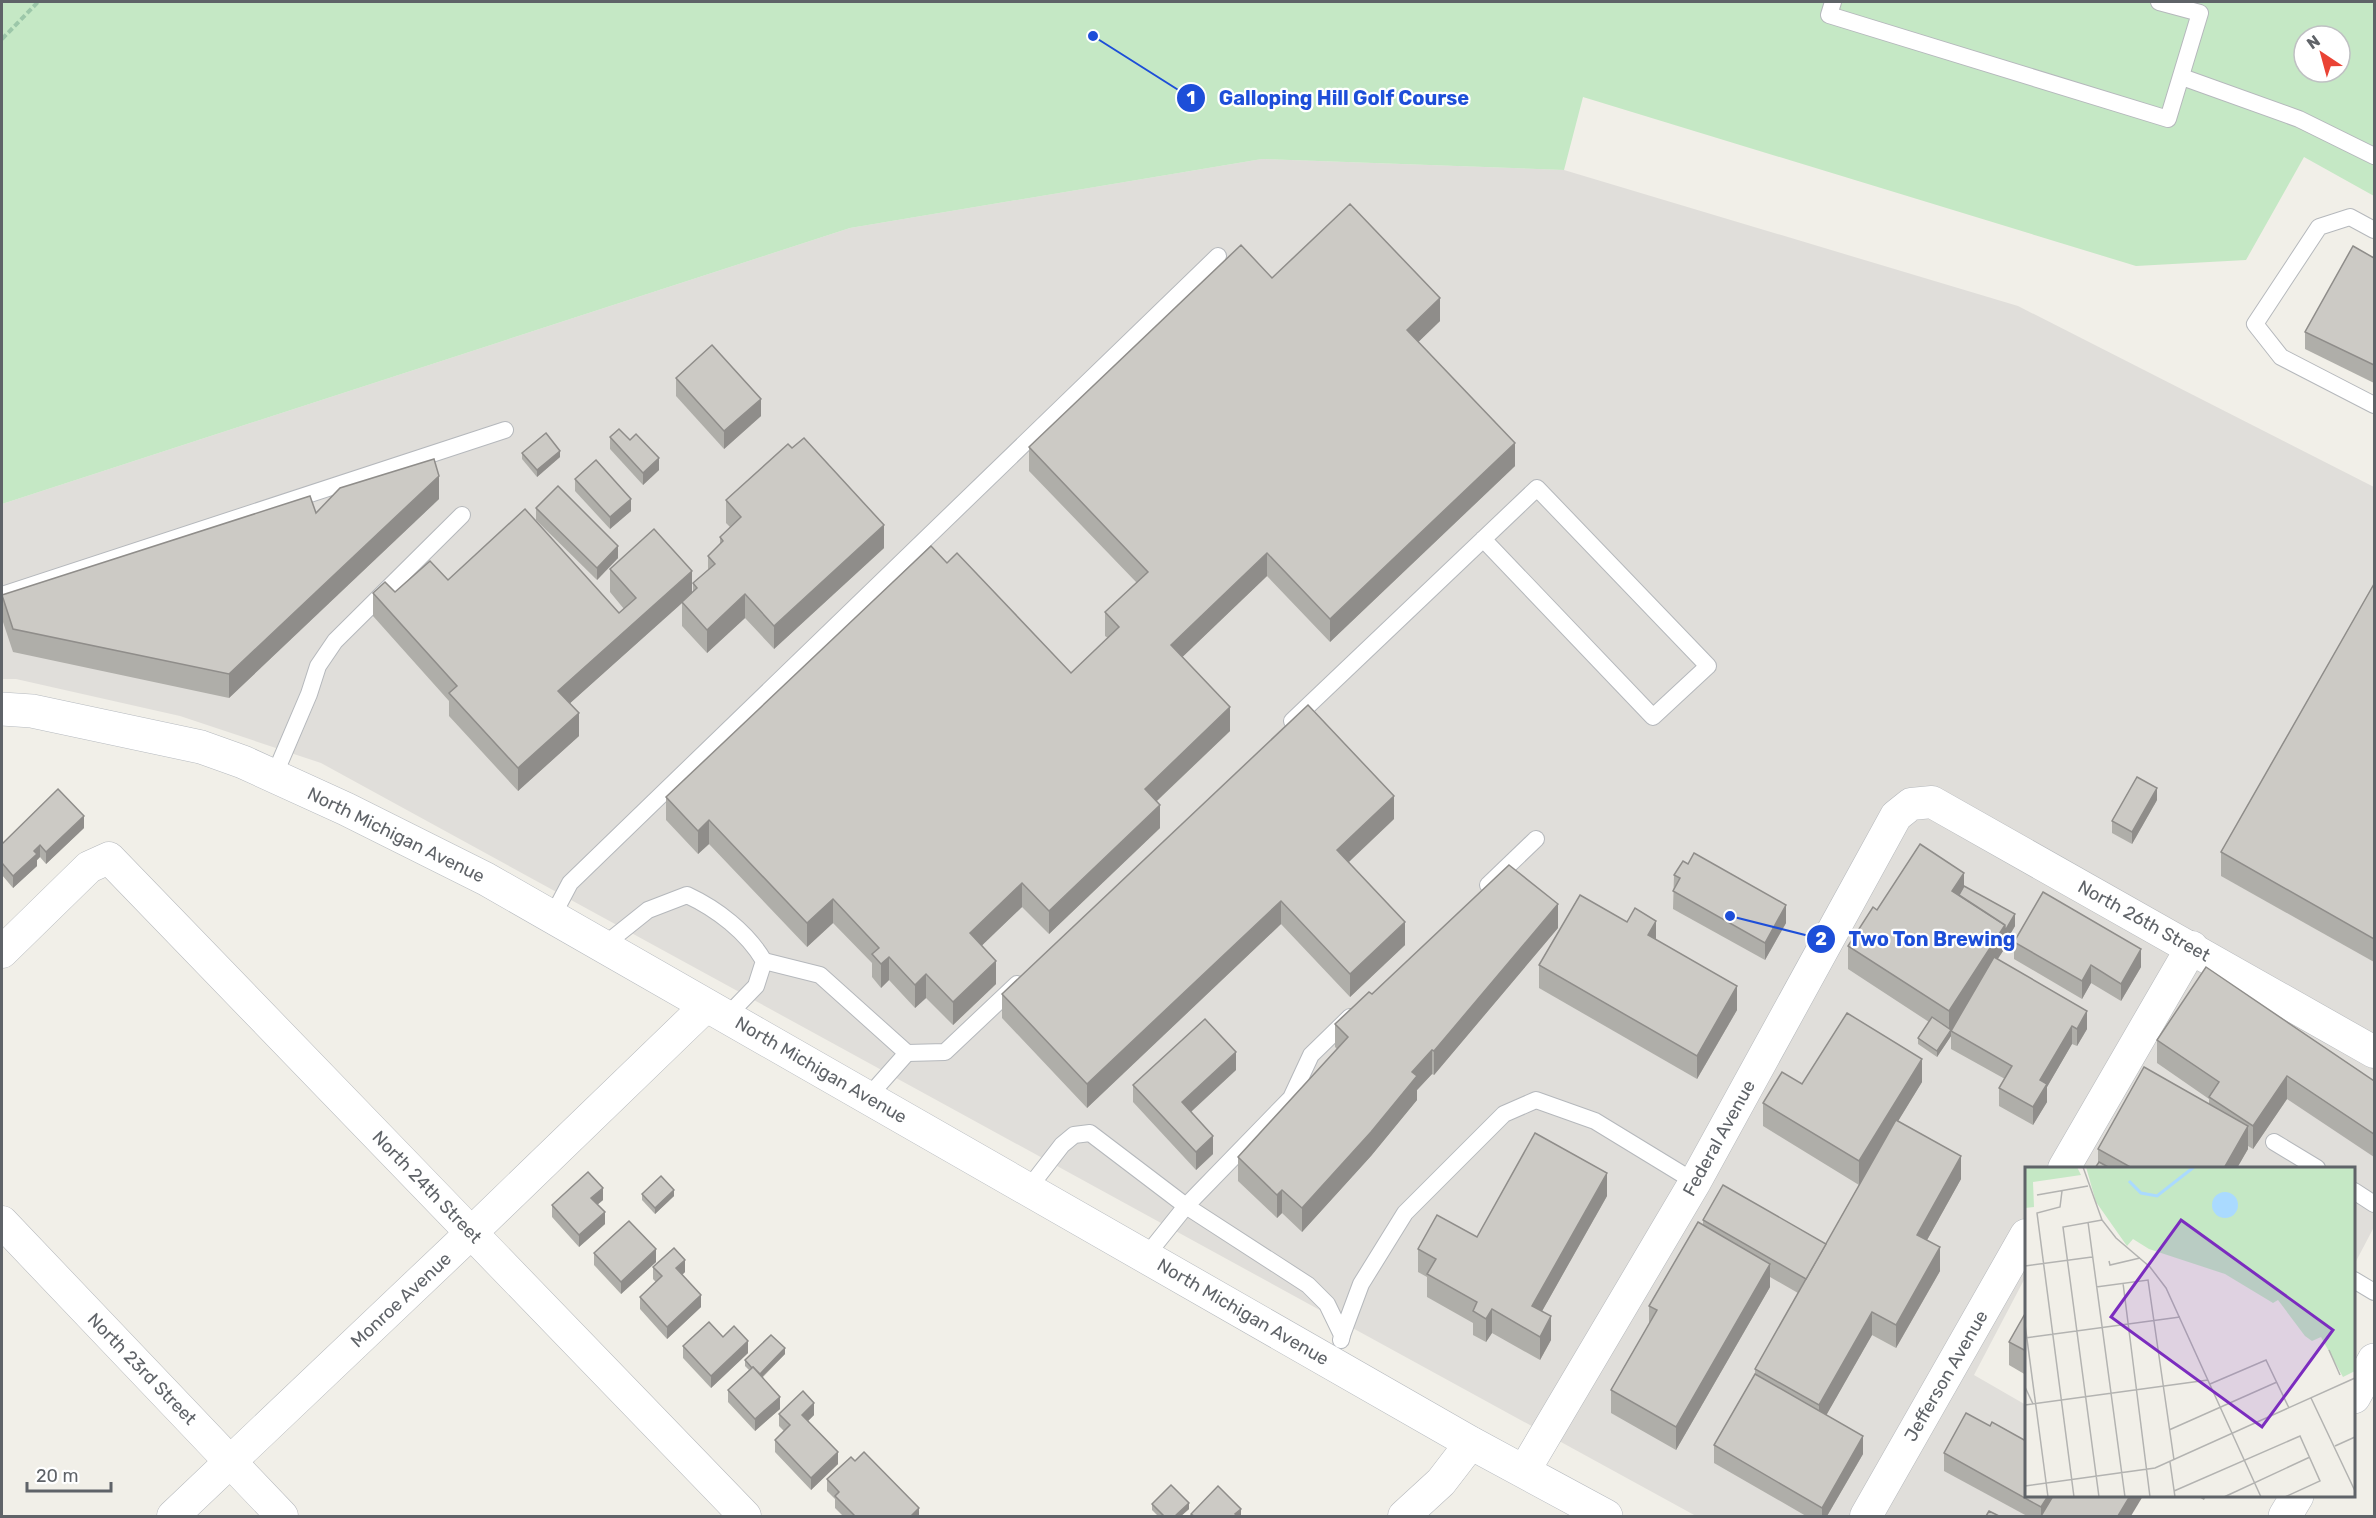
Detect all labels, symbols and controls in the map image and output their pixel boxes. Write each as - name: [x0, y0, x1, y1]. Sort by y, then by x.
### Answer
- north arrow: [2292, 24, 2352, 84]
- text: N: [2303, 31, 2324, 53]
- callout: Galloping Hill Golf Course: [1176, 79, 1481, 117]
- text: Galloping Hill Golf Course: [1219, 86, 1469, 110]
- text: 1: [1187, 87, 1195, 109]
- street label: North Michigan Avenue: [304, 782, 488, 888]
- street label: North 26th Street: [2074, 876, 2214, 966]
- callout: Two Ton Brewing: [1806, 920, 2028, 958]
- text: Two Ton Brewing: [1848, 927, 2016, 951]
- text: 2: [1815, 928, 1827, 950]
- street label: North Michigan Avenue: [731, 1012, 911, 1128]
- street label: Federal Avenue: [1678, 1076, 1760, 1200]
- street label: North 24th Street: [368, 1126, 486, 1248]
- inset map: [2025, 1167, 2355, 1497]
- street label: Monroe Avenue: [346, 1248, 456, 1352]
- street label: North Michigan Avenue: [1153, 1254, 1333, 1370]
- street label: Jefferson Avenue: [1899, 1306, 1993, 1446]
- street label: North 23rd Street: [83, 1308, 201, 1430]
- scale bar: [27, 1455, 111, 1493]
- text: 20 m: [36, 1465, 78, 1487]

